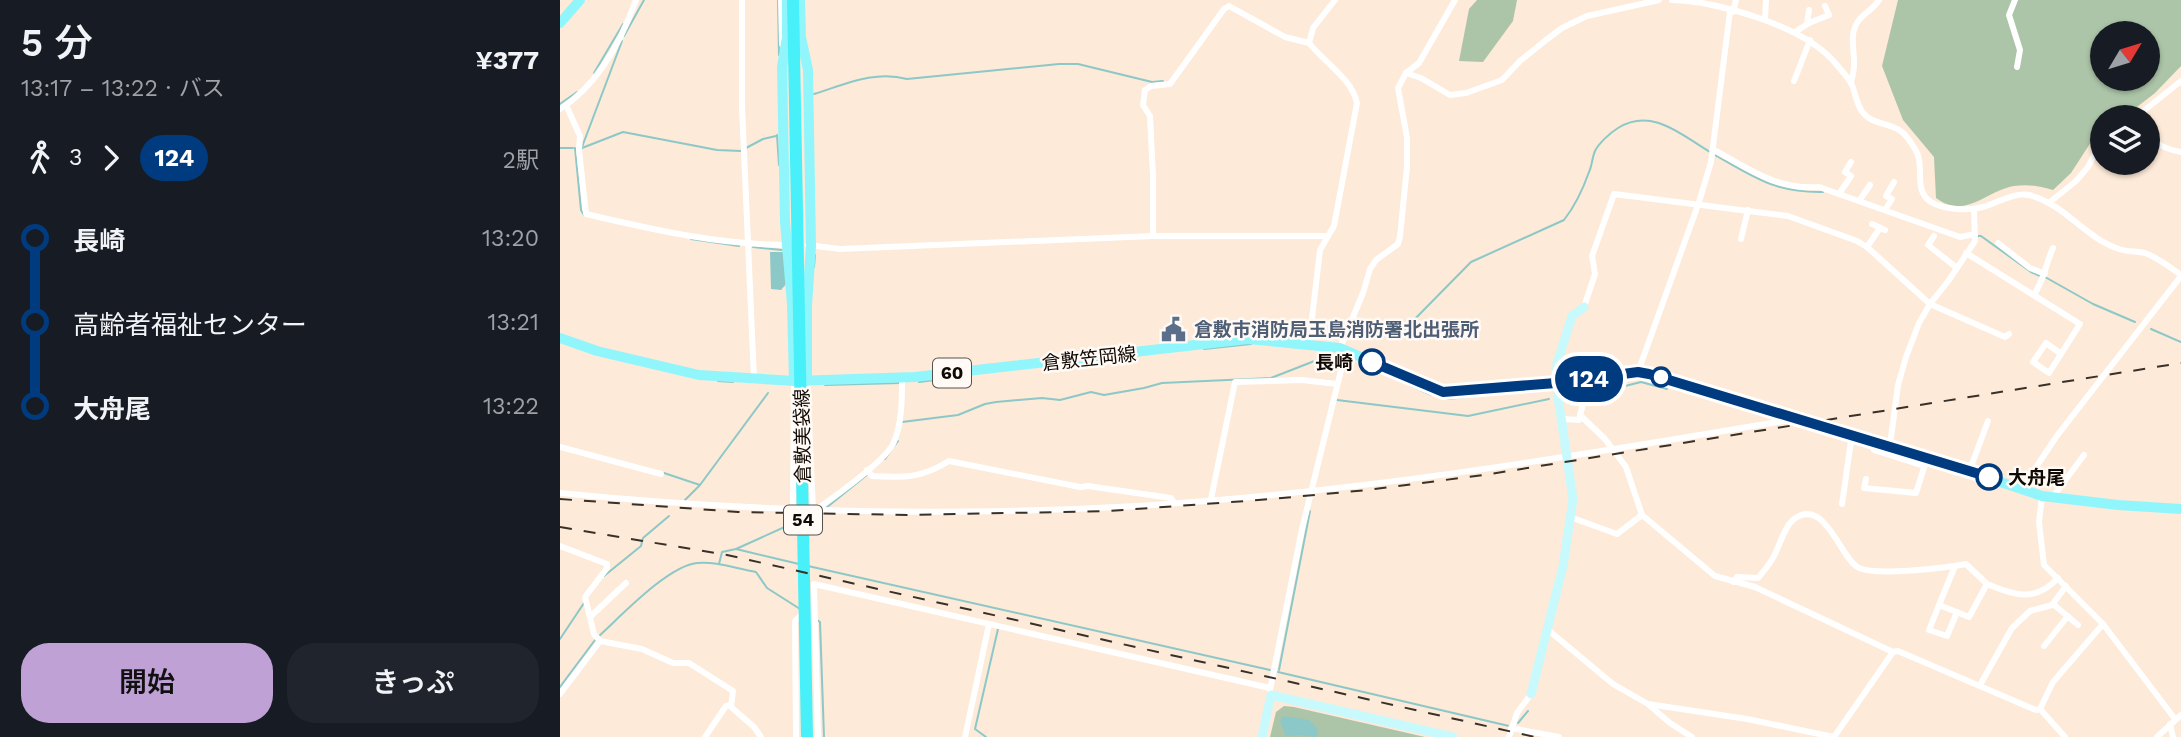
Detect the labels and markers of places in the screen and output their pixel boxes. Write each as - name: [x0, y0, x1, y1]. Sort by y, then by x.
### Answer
- public building icon: 倉敷市消防局玉島消防署北出張所: [1160, 315, 1188, 343]
- place label: 倉敷市消防局玉島消防署北出張所: [1194, 318, 1479, 341]
- marker: 長崎: [1359, 349, 1385, 375]
- place label: 長崎: [1315, 351, 1353, 374]
- unlabelled marker: [1651, 367, 1671, 387]
- marker: 大舟尾: [1976, 464, 2002, 490]
- place label: 大舟尾: [2008, 466, 2065, 489]

